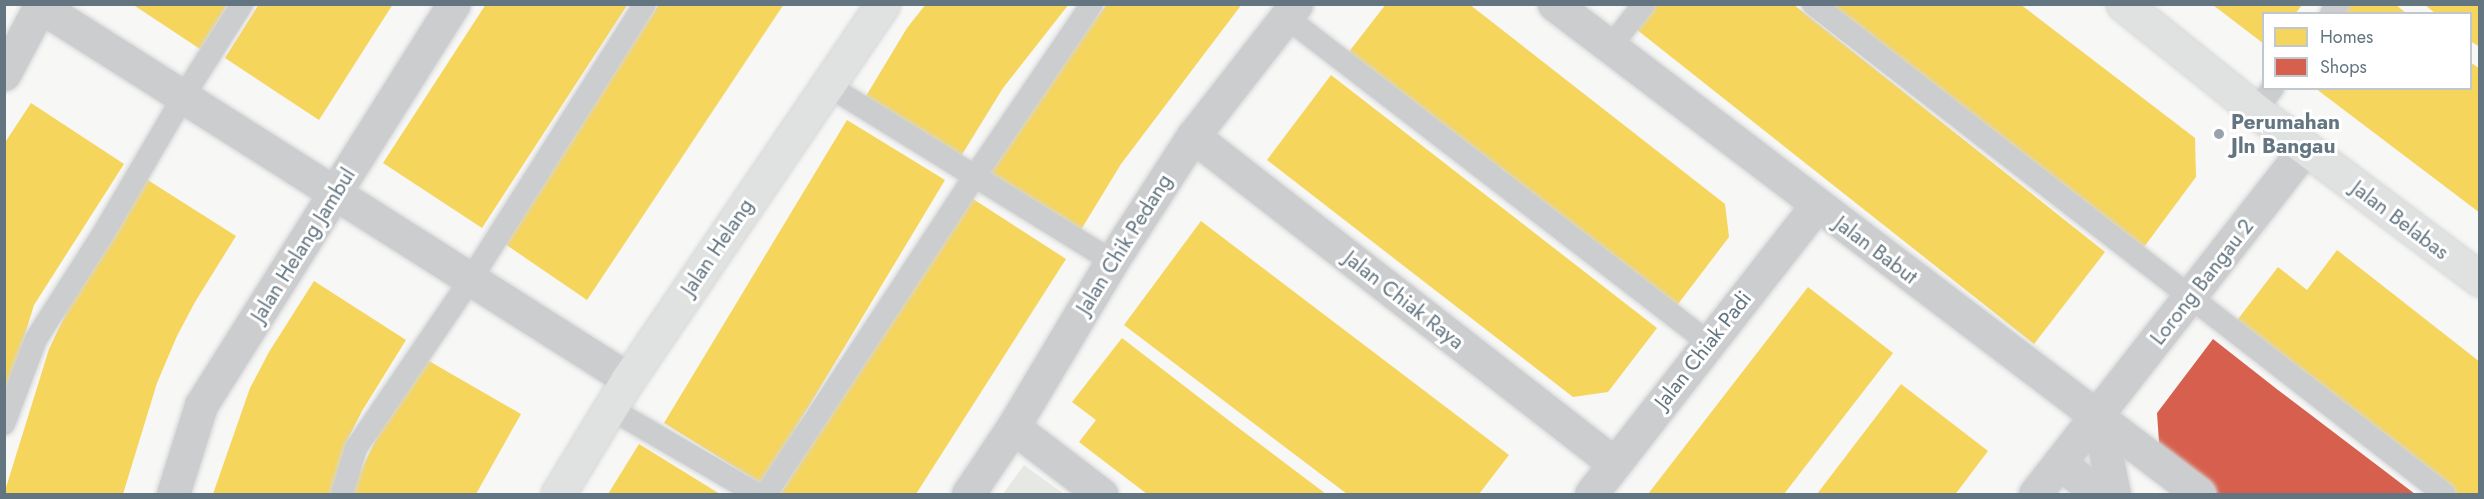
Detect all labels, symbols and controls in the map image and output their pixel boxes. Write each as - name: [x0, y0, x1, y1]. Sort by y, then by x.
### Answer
- legend: [2262, 12, 2472, 90]
- text: Homes: [2320, 24, 2373, 50]
- text: Shops: [2320, 54, 2367, 80]
- place label: Perumahan Jln Bangau: [2231, 109, 2340, 159]
- marker: Perumahan Jln Bangau: [2212, 127, 2226, 141]
- street label: Jalan Helang Jambul: [245, 163, 361, 327]
- street label: Jalan Chik Pedang: [1071, 169, 1177, 319]
- street label: Jalan Belabas: [2346, 175, 2454, 265]
- street label: Jalan Helang: [675, 194, 759, 300]
- street label: Jalan Babut: [1830, 211, 1922, 289]
- street label: Lorong Bangau 2: [2145, 214, 2259, 350]
- street label: Jalan Chiak Raya: [1339, 245, 1469, 355]
- street label: Jalan Chiak Padi: [1649, 286, 1757, 414]

